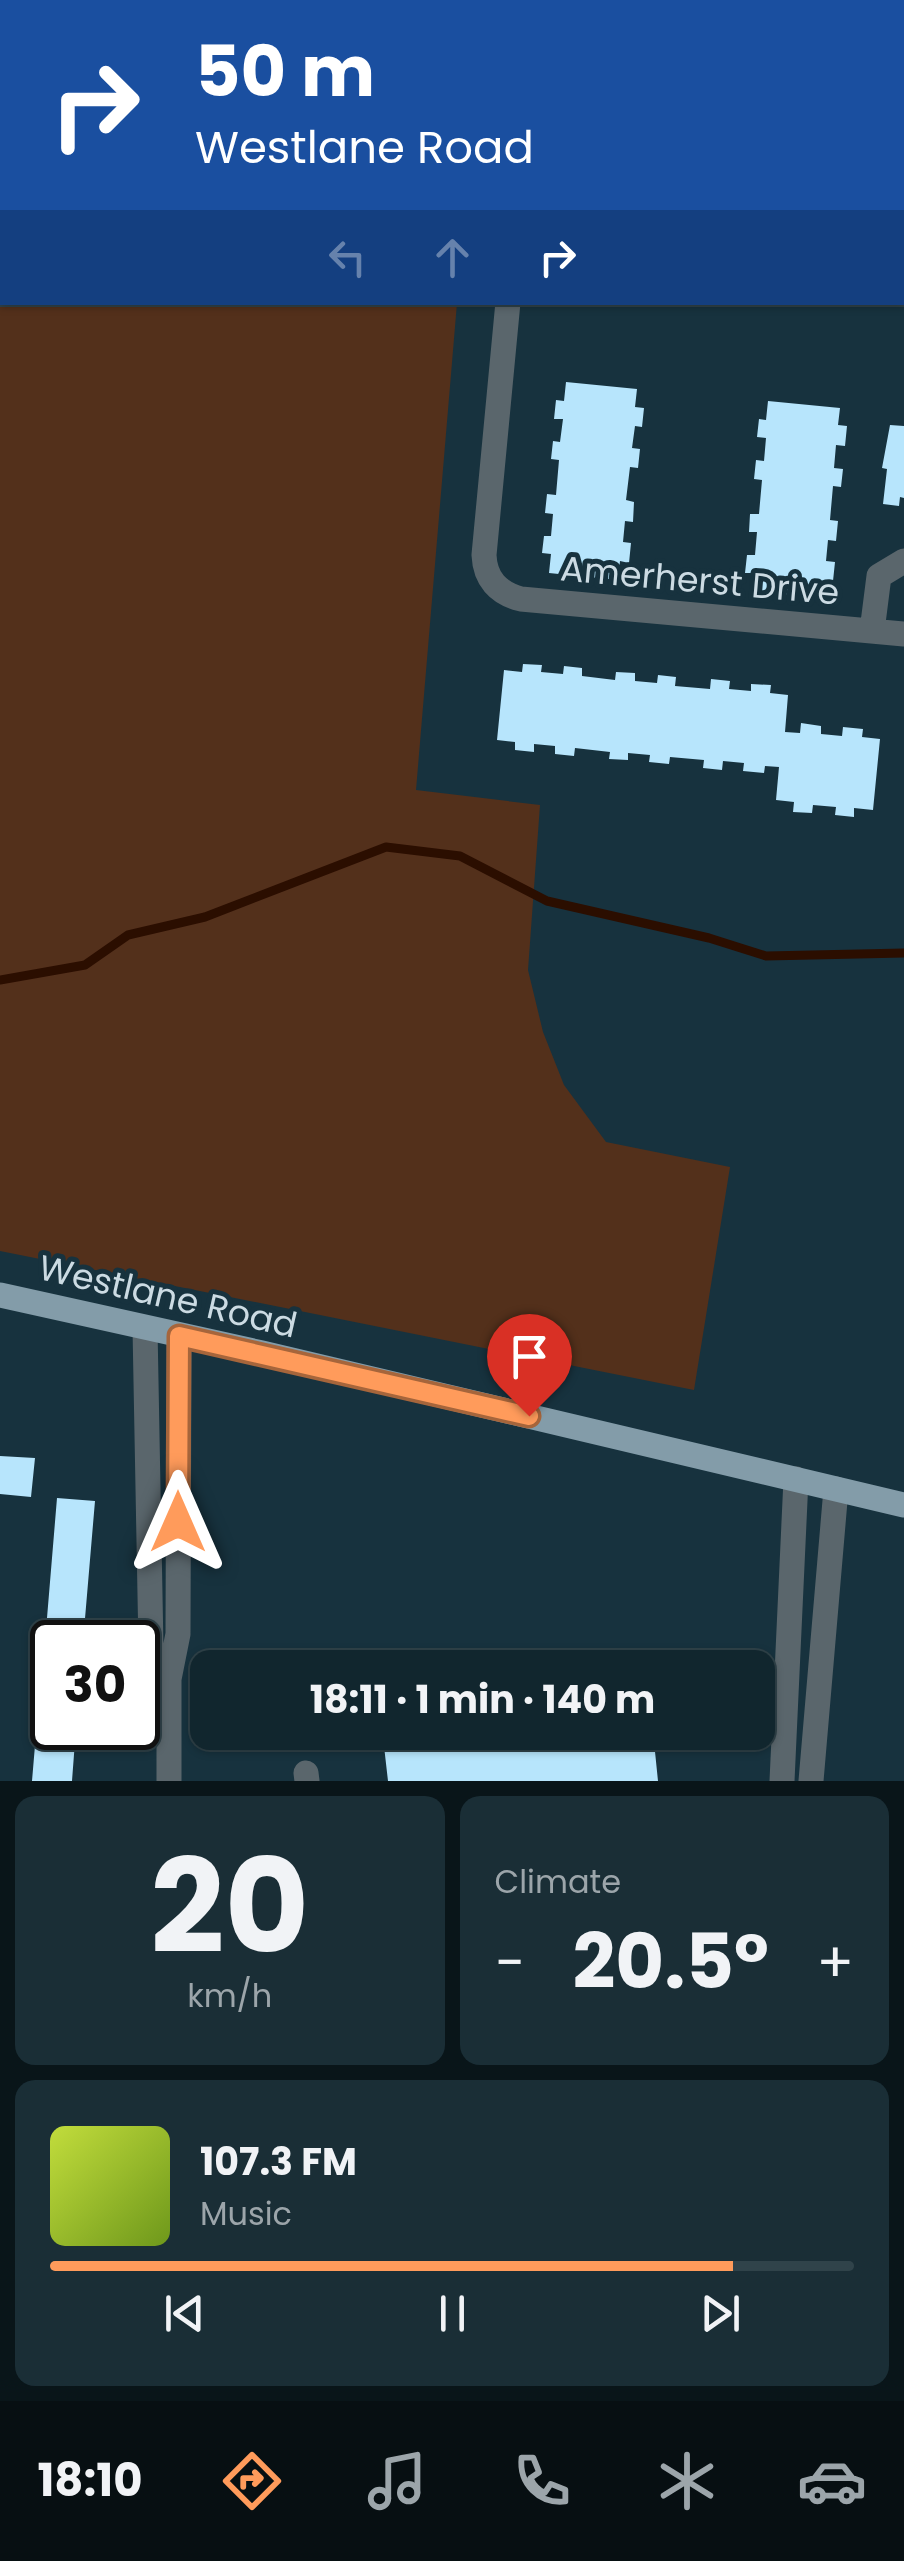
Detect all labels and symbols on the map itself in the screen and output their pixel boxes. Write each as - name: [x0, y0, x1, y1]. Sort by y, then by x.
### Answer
- street label: Amerherst Drive: [559, 543, 841, 617]
- street label: Westlane Road: [34, 1242, 302, 1350]
- pin: [487, 1314, 572, 1417]
- position arrow: [126, 1470, 230, 1574]
- speed limit sign: 30: [30, 1620, 160, 1750]

